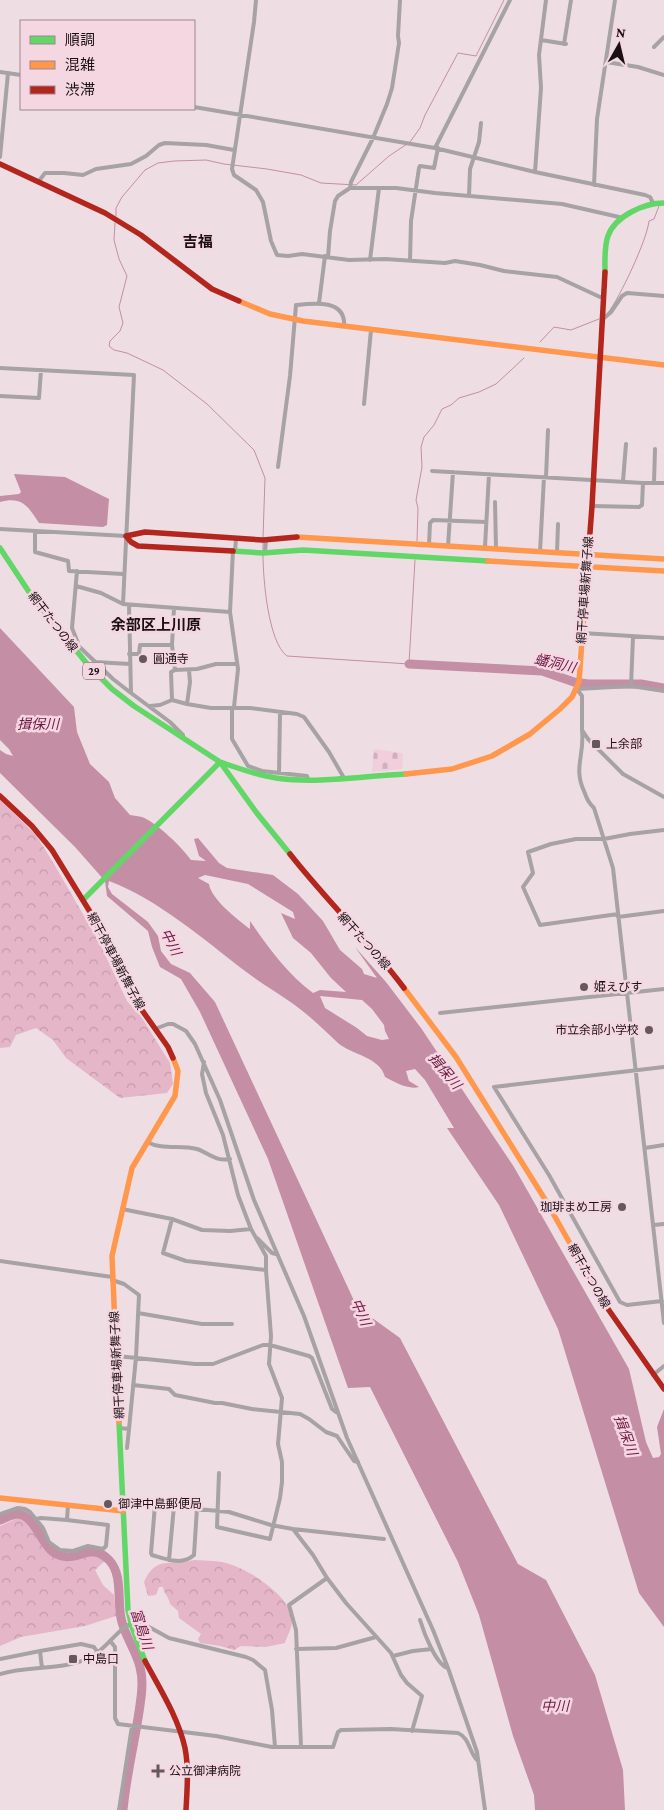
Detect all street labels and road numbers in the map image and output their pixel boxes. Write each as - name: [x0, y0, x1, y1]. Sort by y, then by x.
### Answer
- street label: 網干停車場新舞子線: [574, 536, 596, 644]
- street label: 網干たつの線: [25, 589, 81, 655]
- road number: 29: [83, 662, 105, 679]
- street label: 網干停車場新舞子線: [84, 910, 148, 1012]
- street label: 網干たつの線: [335, 910, 393, 972]
- street label: 網干たつの線: [565, 1241, 613, 1311]
- street label: 網干停車場新舞子線: [107, 1311, 127, 1419]

